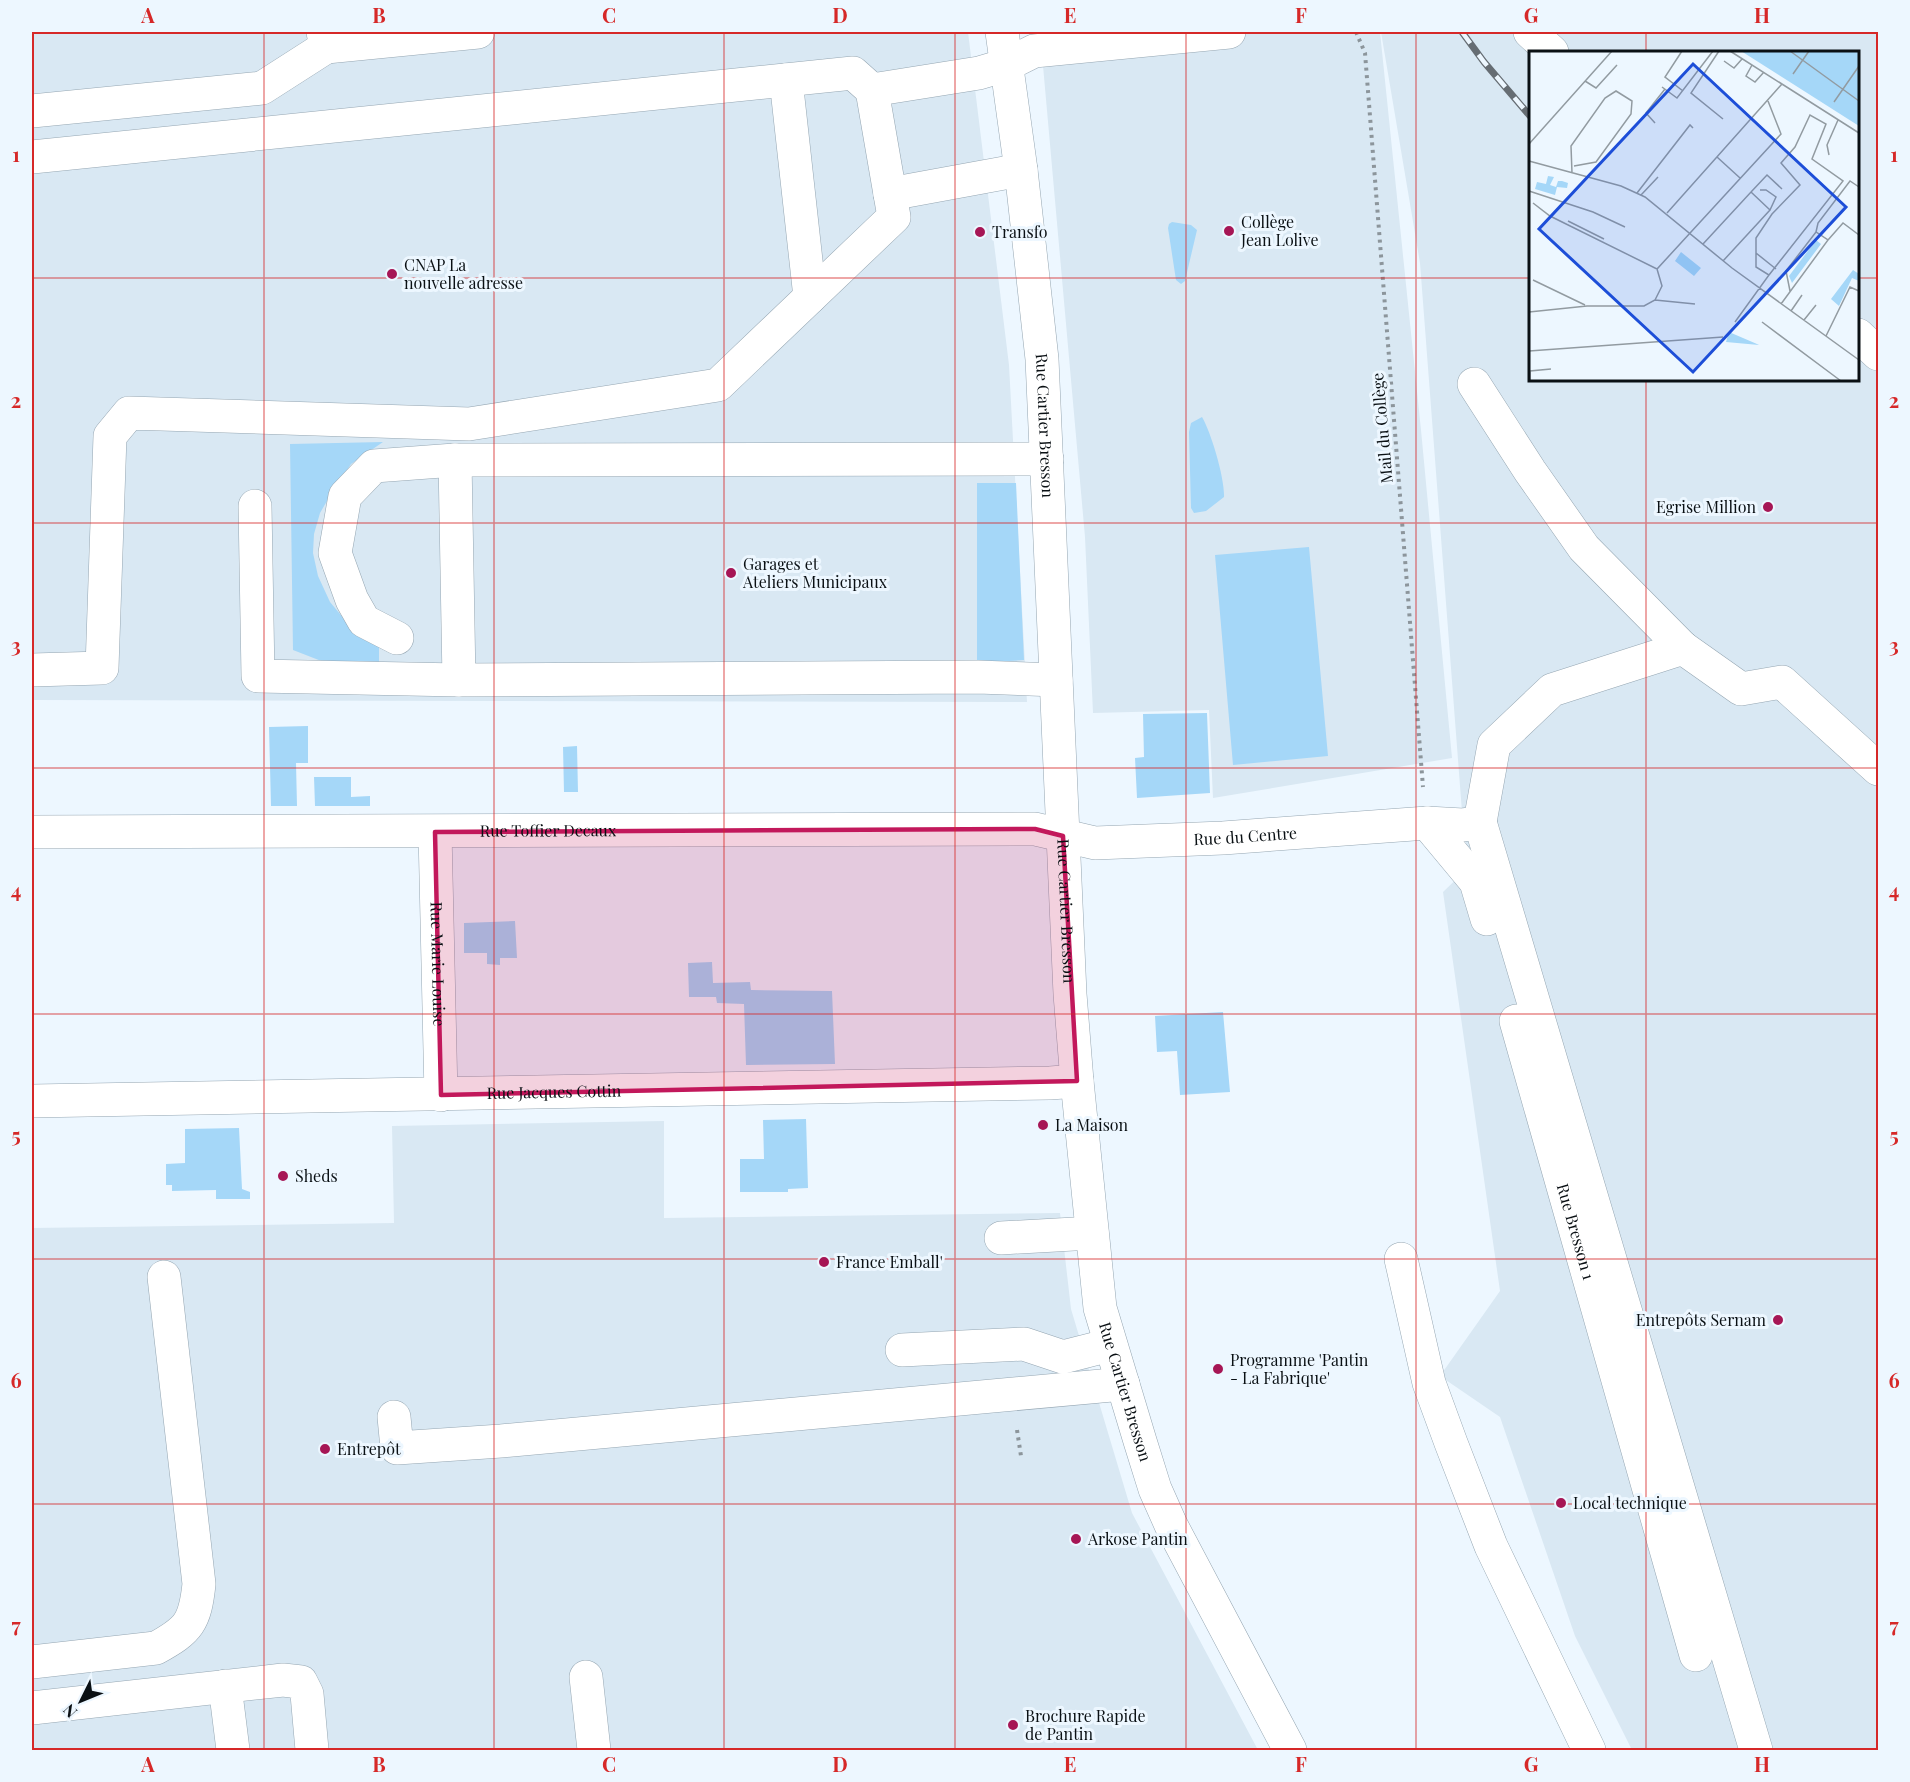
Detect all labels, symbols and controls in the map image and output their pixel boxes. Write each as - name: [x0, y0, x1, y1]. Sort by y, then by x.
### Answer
- text: A: [140, 1, 155, 28]
- text: B: [372, 1, 386, 28]
- text: C: [602, 1, 616, 28]
- text: D: [832, 1, 848, 28]
- text: E: [1064, 1, 1076, 28]
- text: F: [1295, 1, 1307, 28]
- text: G: [1524, 1, 1539, 28]
- text: H: [1754, 1, 1770, 28]
- inset map: [1529, 51, 1859, 381]
- text: 1: [12, 140, 20, 167]
- text: 1: [1890, 140, 1898, 167]
- place label: Collège Jean Lolive: [1240, 211, 1319, 250]
- place label: Transfo: [992, 221, 1048, 242]
- marker: Collège Jean Lolive: [1222, 224, 1236, 238]
- marker: Transfo: [973, 225, 987, 239]
- place label: CNAP La nouvelle adresse: [404, 254, 523, 293]
- marker: CNAP La nouvelle adresse: [385, 267, 399, 281]
- street label: Rue Cartier Bresson: [1031, 352, 1059, 499]
- street label: Mail du Collège: [1366, 372, 1397, 484]
- text: 2: [11, 386, 21, 413]
- text: 2: [1889, 386, 1899, 413]
- place label: Egrise Million: [1656, 496, 1756, 517]
- marker: Egrise Million: [1761, 500, 1775, 514]
- place label: Garages et Ateliers Municipaux: [742, 553, 888, 592]
- marker: Garages et Ateliers Municipaux: [724, 566, 738, 580]
- text: 3: [11, 631, 21, 658]
- text: 3: [1889, 631, 1899, 658]
- street label: Rue Toffier Decaux: [480, 819, 617, 841]
- street label: Rue du Centre: [1193, 822, 1298, 849]
- street label: Rue Cartier Bresson: [1053, 838, 1081, 984]
- text: 4: [11, 876, 21, 903]
- text: 4: [1889, 876, 1899, 903]
- street label: Rue Marie Louise: [427, 901, 450, 1027]
- street label: Rue Jacques Cottin: [486, 1080, 622, 1103]
- place label: La Maison: [1055, 1114, 1129, 1135]
- marker: La Maison: [1036, 1118, 1050, 1132]
- text: 5: [11, 1121, 21, 1148]
- text: 5: [1889, 1121, 1899, 1148]
- place label: Sheds: [295, 1165, 338, 1186]
- marker: Sheds: [276, 1169, 290, 1183]
- street label: Rue Bresson 1: [1553, 1181, 1600, 1282]
- place label: France Emball': [836, 1251, 943, 1272]
- marker: France Emball': [817, 1255, 831, 1269]
- place label: Entrepôts Sernam: [1636, 1309, 1766, 1330]
- marker: Entrepôts Sernam: [1771, 1313, 1785, 1327]
- street label: Rue Cartier Bresson: [1095, 1319, 1157, 1464]
- place label: Programme 'Pantin - La Fabrique': [1230, 1349, 1369, 1388]
- marker: Programme 'Pantin - La Fabrique': [1211, 1362, 1225, 1376]
- text: 6: [10, 1366, 22, 1393]
- text: 6: [1888, 1366, 1900, 1393]
- place label: Entrepôt: [337, 1438, 401, 1459]
- marker: Entrepôt: [318, 1442, 332, 1456]
- place label: Local technique: [1573, 1492, 1687, 1513]
- marker: Local technique: [1554, 1496, 1568, 1510]
- place label: Arkose Pantin: [1087, 1528, 1188, 1549]
- marker: Arkose Pantin: [1069, 1532, 1083, 1546]
- text: 7: [11, 1611, 21, 1638]
- text: 7: [1889, 1611, 1899, 1638]
- north arrow: [51, 1671, 111, 1731]
- text: N: [58, 1700, 81, 1723]
- place label: Brochure Rapide de Pantin: [1025, 1705, 1146, 1744]
- marker: Brochure Rapide de Pantin: [1006, 1718, 1020, 1732]
- text: A: [140, 1750, 155, 1777]
- text: B: [372, 1750, 386, 1777]
- text: C: [602, 1750, 616, 1777]
- text: D: [832, 1750, 848, 1777]
- text: E: [1064, 1750, 1076, 1777]
- text: F: [1295, 1750, 1307, 1777]
- text: G: [1524, 1750, 1539, 1777]
- text: H: [1754, 1750, 1770, 1777]

